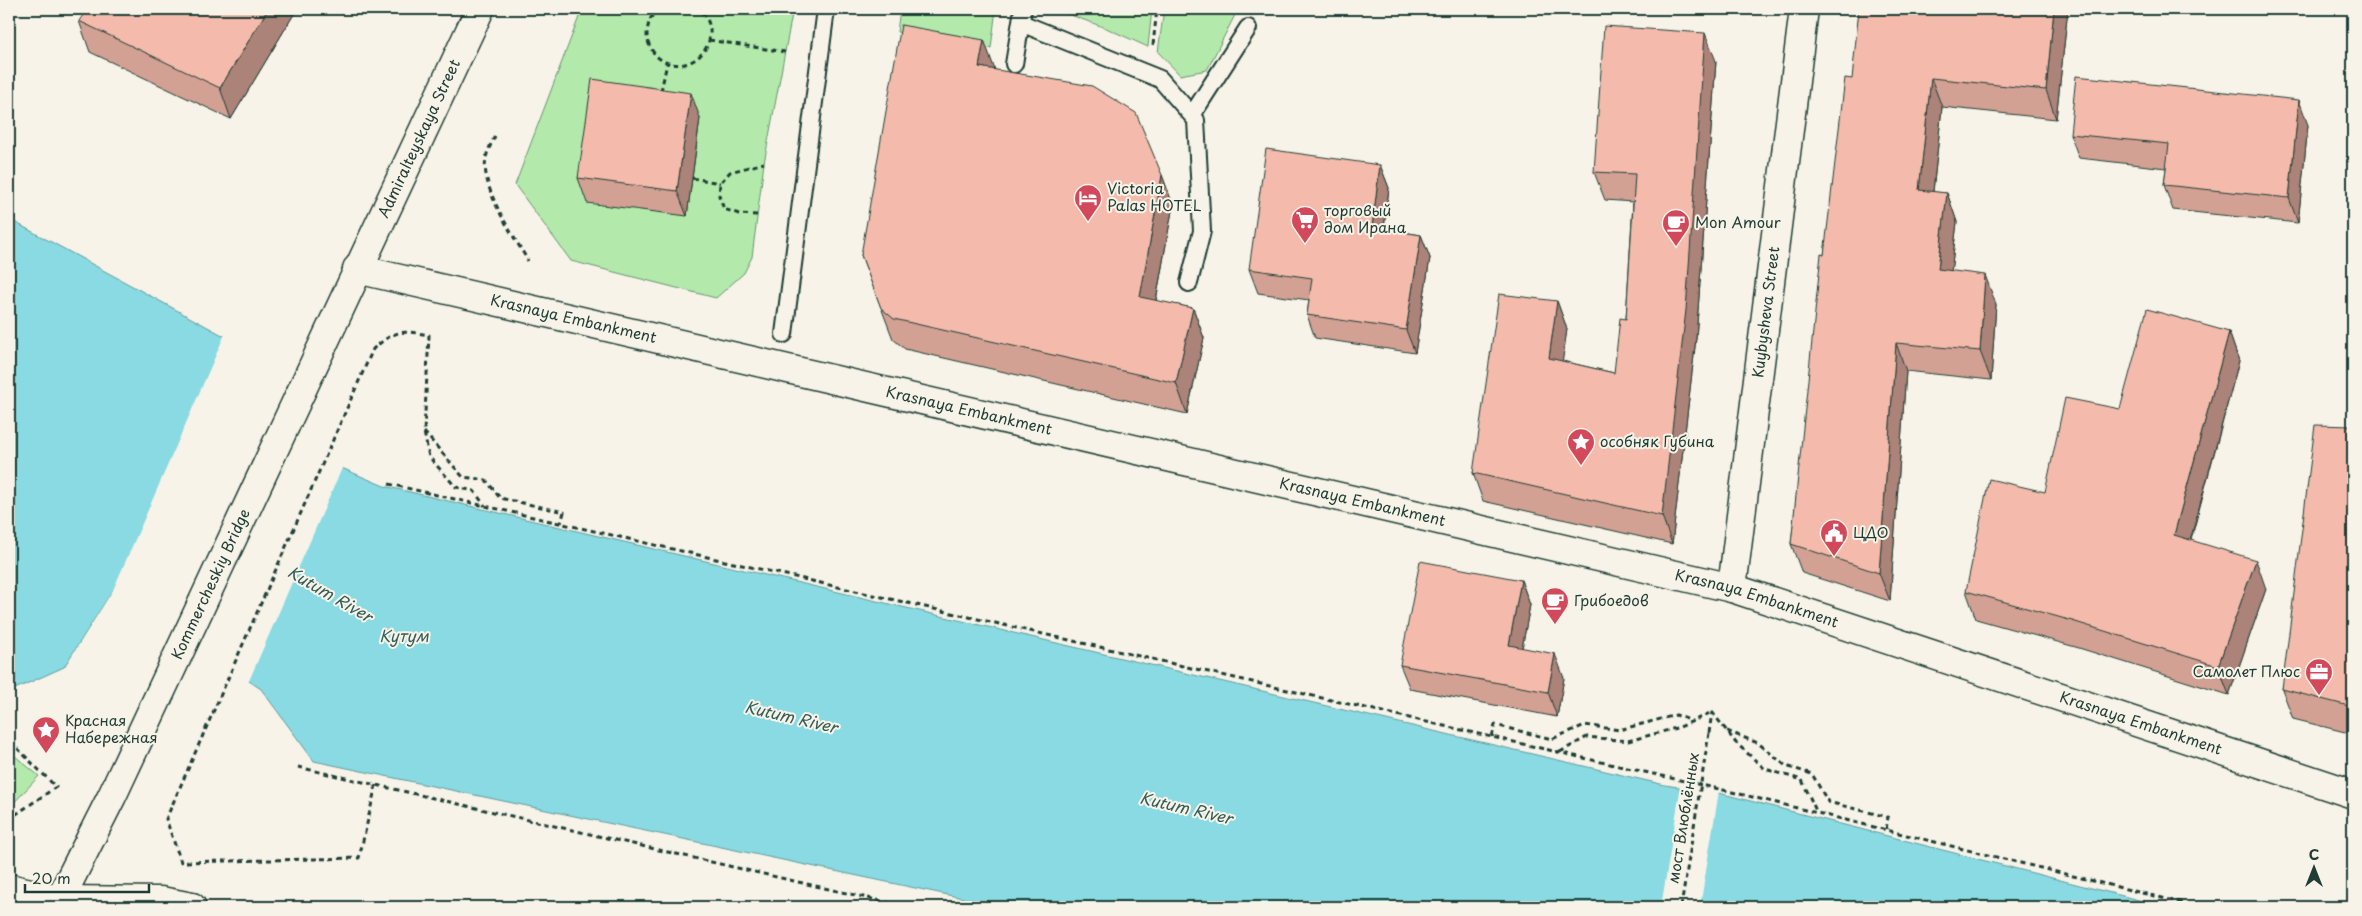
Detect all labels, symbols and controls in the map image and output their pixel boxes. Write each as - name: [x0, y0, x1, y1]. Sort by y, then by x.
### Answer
- street label: Admiralteyskaya Street: [371, 55, 465, 221]
- place label: Victoria Palas HOTEL: [1107, 176, 1202, 216]
- hotel icon: Victoria Palas HOTEL: [1073, 183, 1103, 222]
- place label: торговый дом Ирана: [1324, 198, 1407, 238]
- supermarket icon: торговый дом Ирана: [1290, 205, 1320, 244]
- cafe icon: Mon Amour: [1661, 208, 1691, 247]
- place label: Mon Amour: [1695, 210, 1781, 233]
- street label: Kuybysheva Street: [1745, 245, 1784, 379]
- street label: Krasnaya Embankment: [488, 287, 659, 348]
- street label: Krasnaya Embankment: [884, 379, 1054, 440]
- place icon: особняк Губина: [1566, 427, 1596, 466]
- place label: особняк Губина: [1600, 429, 1715, 452]
- street label: Krasnaya Embankment: [1277, 470, 1448, 531]
- street label: Kommercheskiy Bridge: [164, 504, 255, 663]
- public building icon: ЦДО: [1819, 518, 1849, 557]
- place label: ЦДО: [1853, 520, 1889, 543]
- water label: Kutum River: [284, 559, 380, 628]
- street label: Krasnaya Embankment: [1673, 562, 1842, 633]
- cafe icon: Грибоедов: [1540, 586, 1570, 625]
- place label: Грибоедов: [1574, 588, 1649, 611]
- water label: Кутум: [379, 623, 429, 647]
- office icon: Самолет Плюс: [2304, 657, 2334, 696]
- place label: Самолет Плюс: [2192, 659, 2300, 682]
- street label: Krasnaya Embankment: [2057, 684, 2225, 760]
- water label: Kutum River: [743, 694, 843, 739]
- place label: Красная Набережная: [65, 708, 158, 748]
- place icon: Красная Набережная: [31, 715, 61, 754]
- street label: мост Влюблённых: [1661, 751, 1704, 885]
- water label: Kutum River: [1138, 785, 1238, 830]
- north arrow: [2290, 844, 2340, 894]
- text: С: [2309, 844, 2319, 865]
- scale bar: [25, 861, 149, 893]
- text: 20 m: [32, 866, 71, 889]

